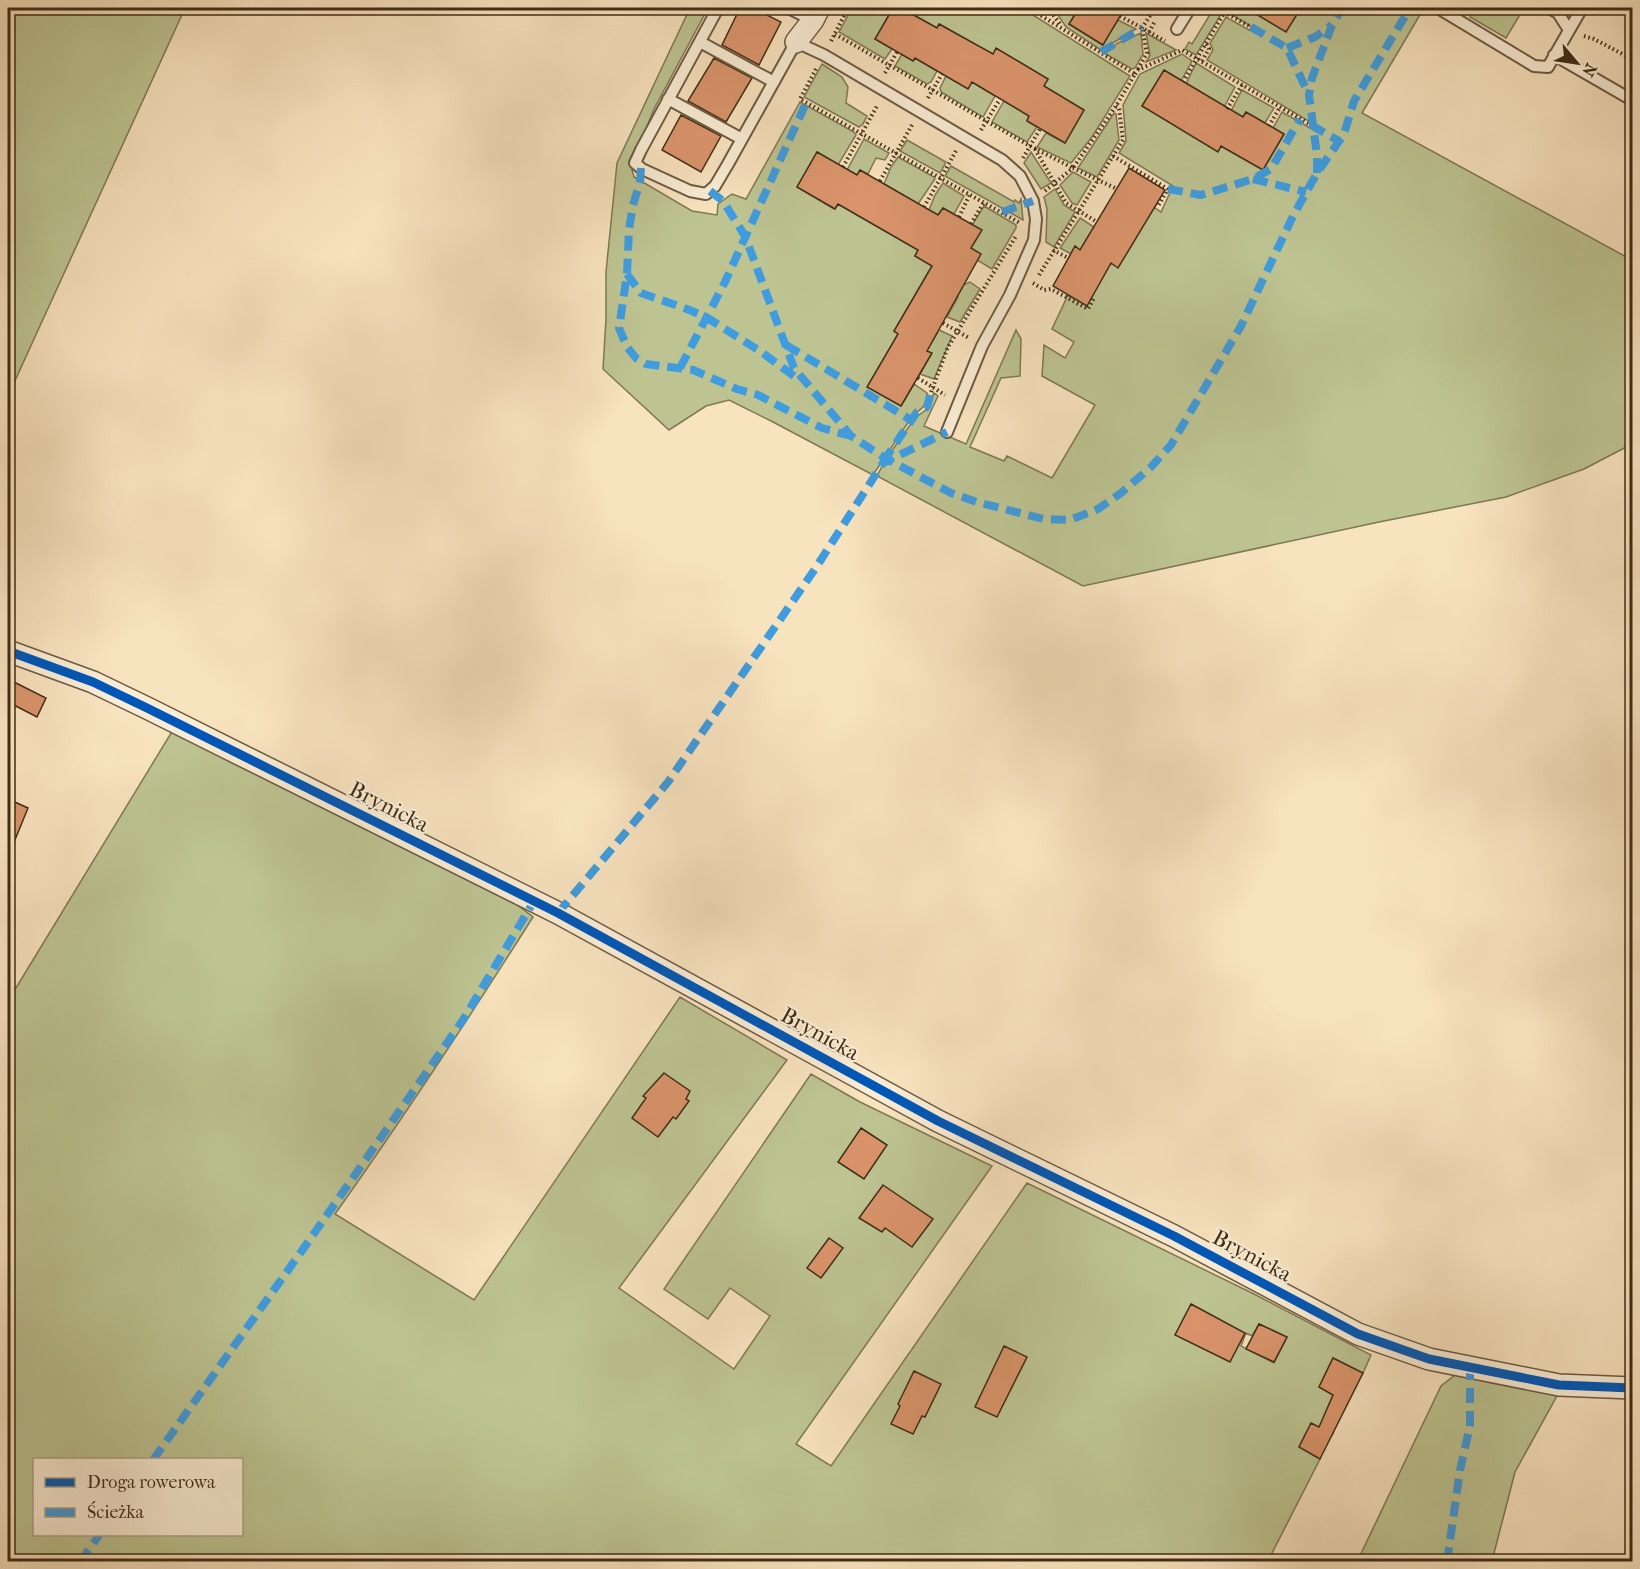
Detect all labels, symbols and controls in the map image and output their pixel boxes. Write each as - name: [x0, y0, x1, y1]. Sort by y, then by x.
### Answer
- north arrow: [1547, 33, 1607, 93]
- text: N: [1578, 60, 1601, 81]
- street label: Brynicka: [345, 776, 434, 838]
- street label: Brynicka: [776, 1002, 864, 1066]
- street label: Brynicka: [1208, 1224, 1297, 1288]
- legend: [33, 1458, 243, 1536]
- text: Droga rowerowa: [87, 1472, 216, 1493]
- text: Ścieżka: [87, 1501, 145, 1523]

